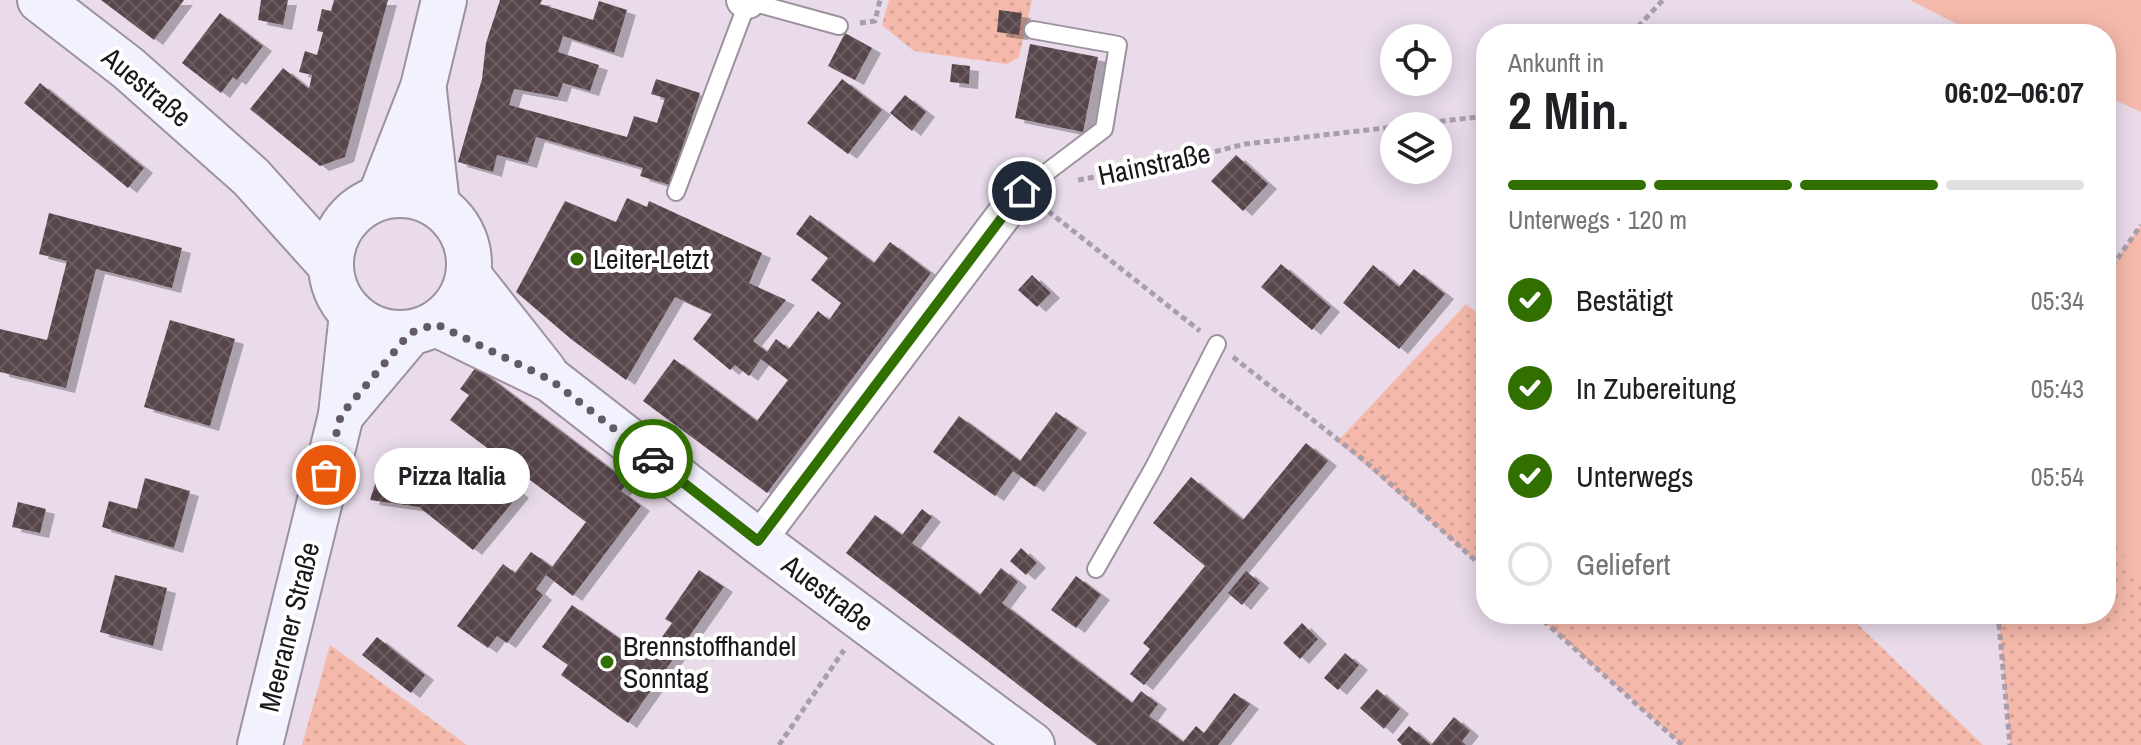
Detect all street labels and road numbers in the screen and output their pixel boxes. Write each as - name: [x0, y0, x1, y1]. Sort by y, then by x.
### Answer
- street label: Auestraße: [93, 38, 200, 136]
- street label: Hainstraße: [1095, 134, 1213, 194]
- street label: Meeraner Straße: [250, 538, 328, 716]
- street label: Auestraße: [773, 545, 882, 640]

